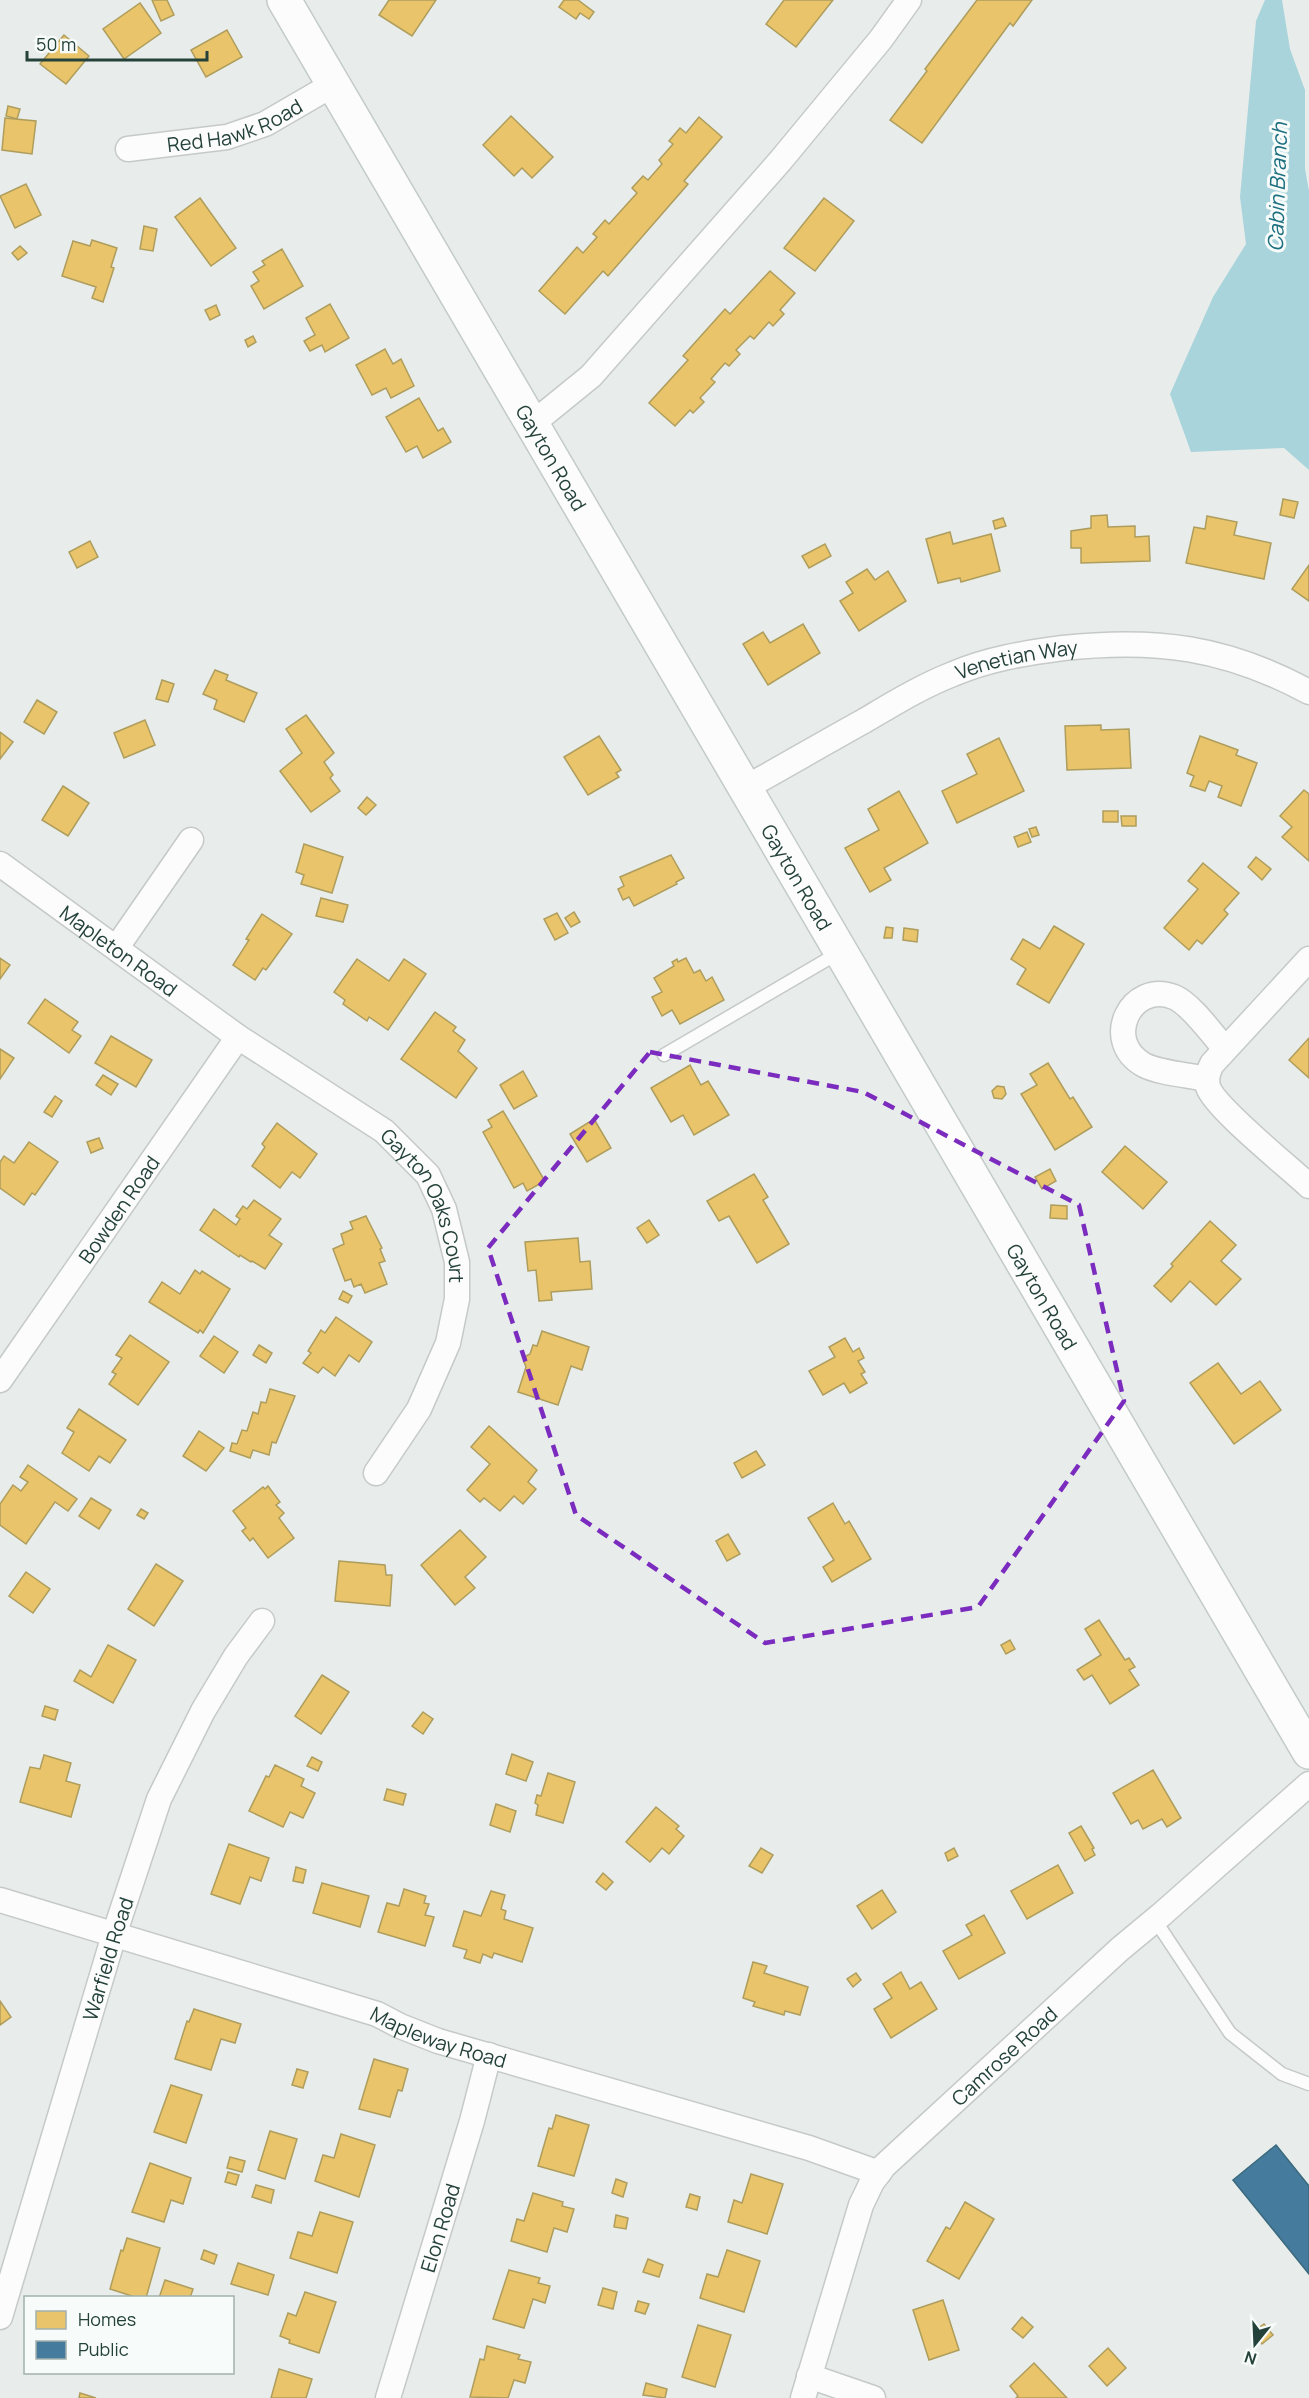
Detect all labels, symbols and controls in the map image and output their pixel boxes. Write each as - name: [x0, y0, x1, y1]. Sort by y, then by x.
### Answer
- scale bar: [27, 24, 207, 62]
- text: 50 m: [36, 32, 76, 56]
- street label: Red Hawk Road: [165, 92, 307, 158]
- water label: Cabin Branch: [1261, 121, 1293, 252]
- street label: Gayton Road: [510, 399, 593, 516]
- street label: Venetian Way: [951, 633, 1079, 685]
- street label: Gayton Road: [755, 819, 839, 935]
- street label: Mapleton Road: [55, 899, 183, 1002]
- street label: Gayton Oaks Court: [375, 1122, 471, 1283]
- street label: Bowden Road: [72, 1150, 165, 1268]
- street label: Gayton Road: [1001, 1238, 1084, 1355]
- street label: Warfield Road: [76, 1893, 139, 2024]
- street label: Mapleway Road: [366, 2000, 510, 2074]
- street label: Camrose Road: [945, 2000, 1063, 2111]
- street label: Elon Road: [413, 2180, 466, 2275]
- legend: [24, 2296, 234, 2374]
- text: Homes: [78, 2307, 136, 2331]
- north arrow: [1225, 2314, 1285, 2374]
- text: Public: [78, 2337, 129, 2361]
- text: N: [1241, 2346, 1259, 2371]

